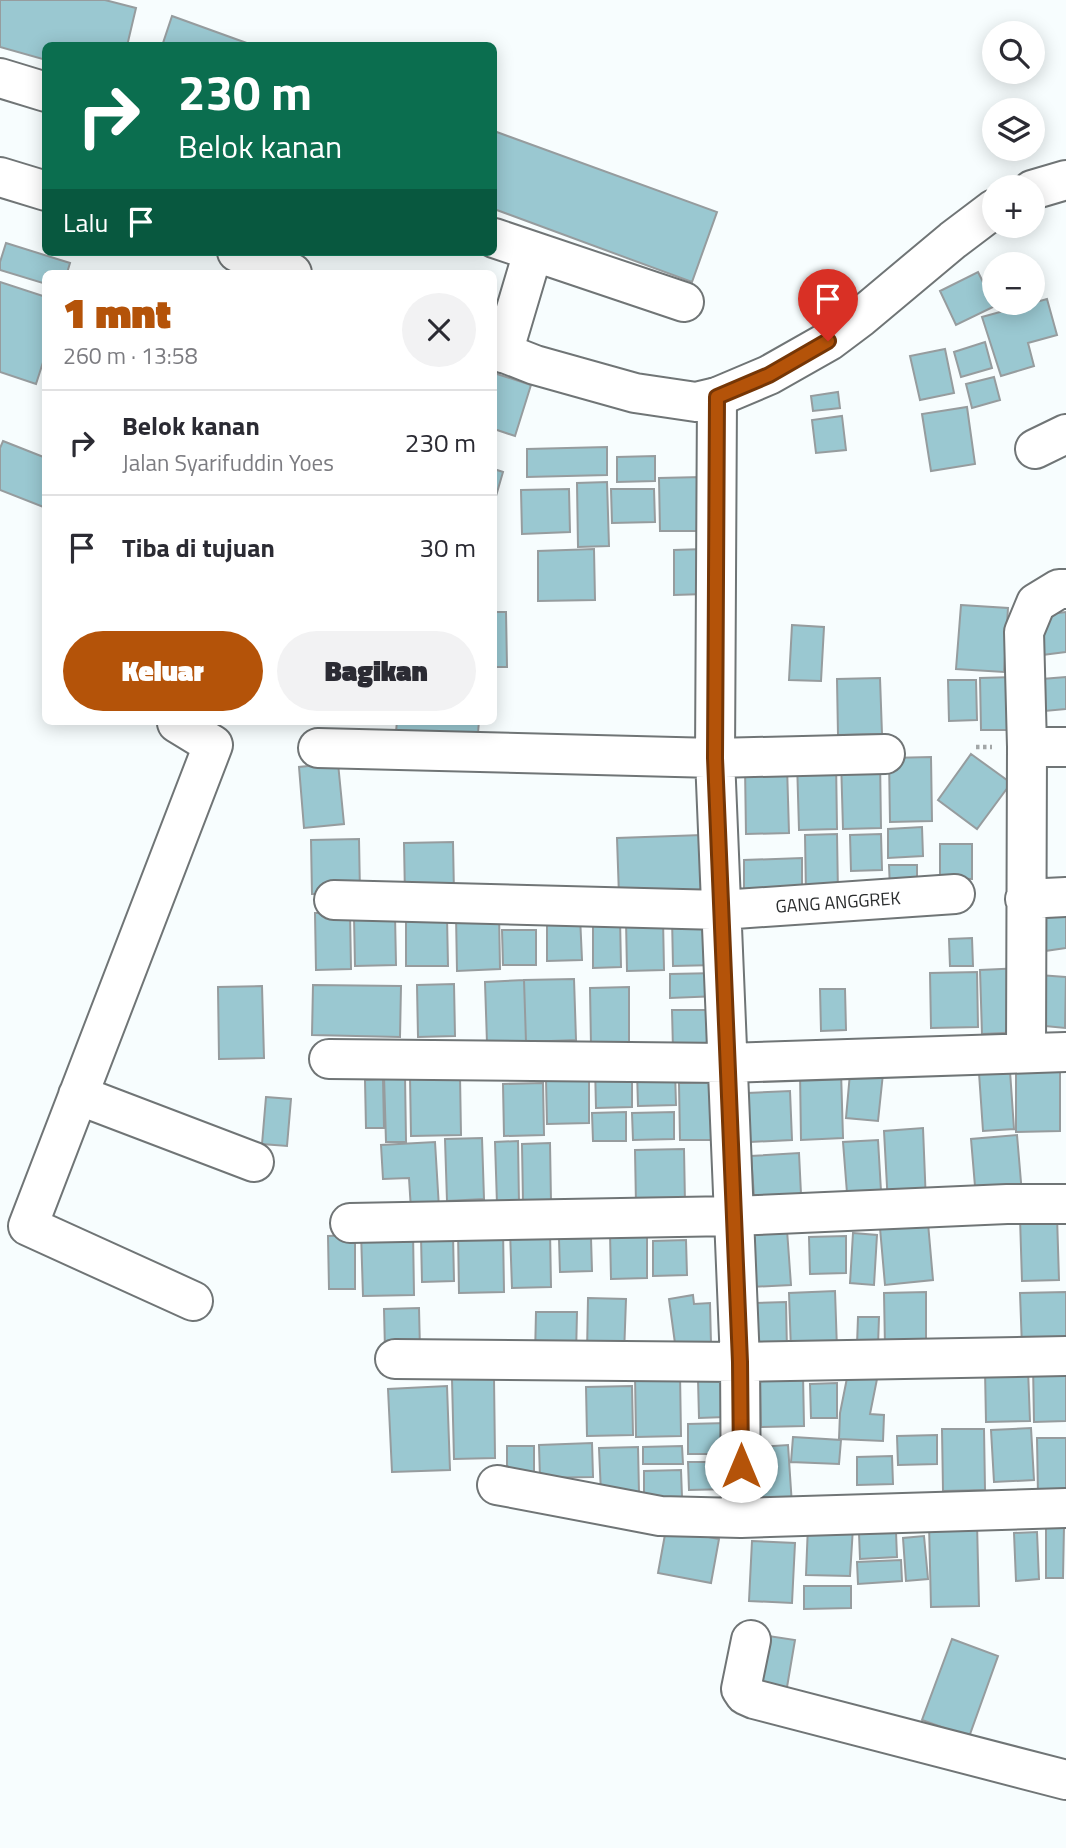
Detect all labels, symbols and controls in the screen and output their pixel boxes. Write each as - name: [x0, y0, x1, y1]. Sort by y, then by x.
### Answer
- map controls: [982, 21, 1045, 315]
- button: search: [982, 21, 1045, 84]
- text: 230 m: [178, 54, 312, 129]
- icon: right: [63, 70, 154, 161]
- button: layers: [982, 98, 1045, 161]
- text: Belok kanan: [178, 122, 342, 170]
- button: +: [982, 175, 1045, 238]
- text: Lalu: [63, 203, 108, 242]
- icon: arrive: [122, 203, 160, 241]
- button: −: [982, 252, 1045, 315]
- pin: [798, 269, 858, 341]
- text: 1 mnt: [63, 280, 171, 344]
- icon: arrive: [809, 280, 847, 318]
- button: close: [402, 293, 476, 367]
- text: 260 m · 13:58: [63, 338, 198, 373]
- text: Belok kanan: [122, 406, 260, 445]
- text: 230 m: [405, 423, 476, 462]
- icon: right: [63, 424, 101, 462]
- text: Jalan Syarifuddin Yoes: [122, 445, 334, 480]
- text: Tiba di tujuan: [122, 528, 275, 567]
- text: 30 m: [419, 528, 476, 567]
- icon: arrive: [63, 529, 101, 567]
- button: Keluar: [63, 631, 263, 711]
- button: Bagikan: [277, 631, 476, 711]
- street label: GANG ANGGREK: [775, 884, 901, 920]
- position arrow: [704, 1429, 778, 1503]

